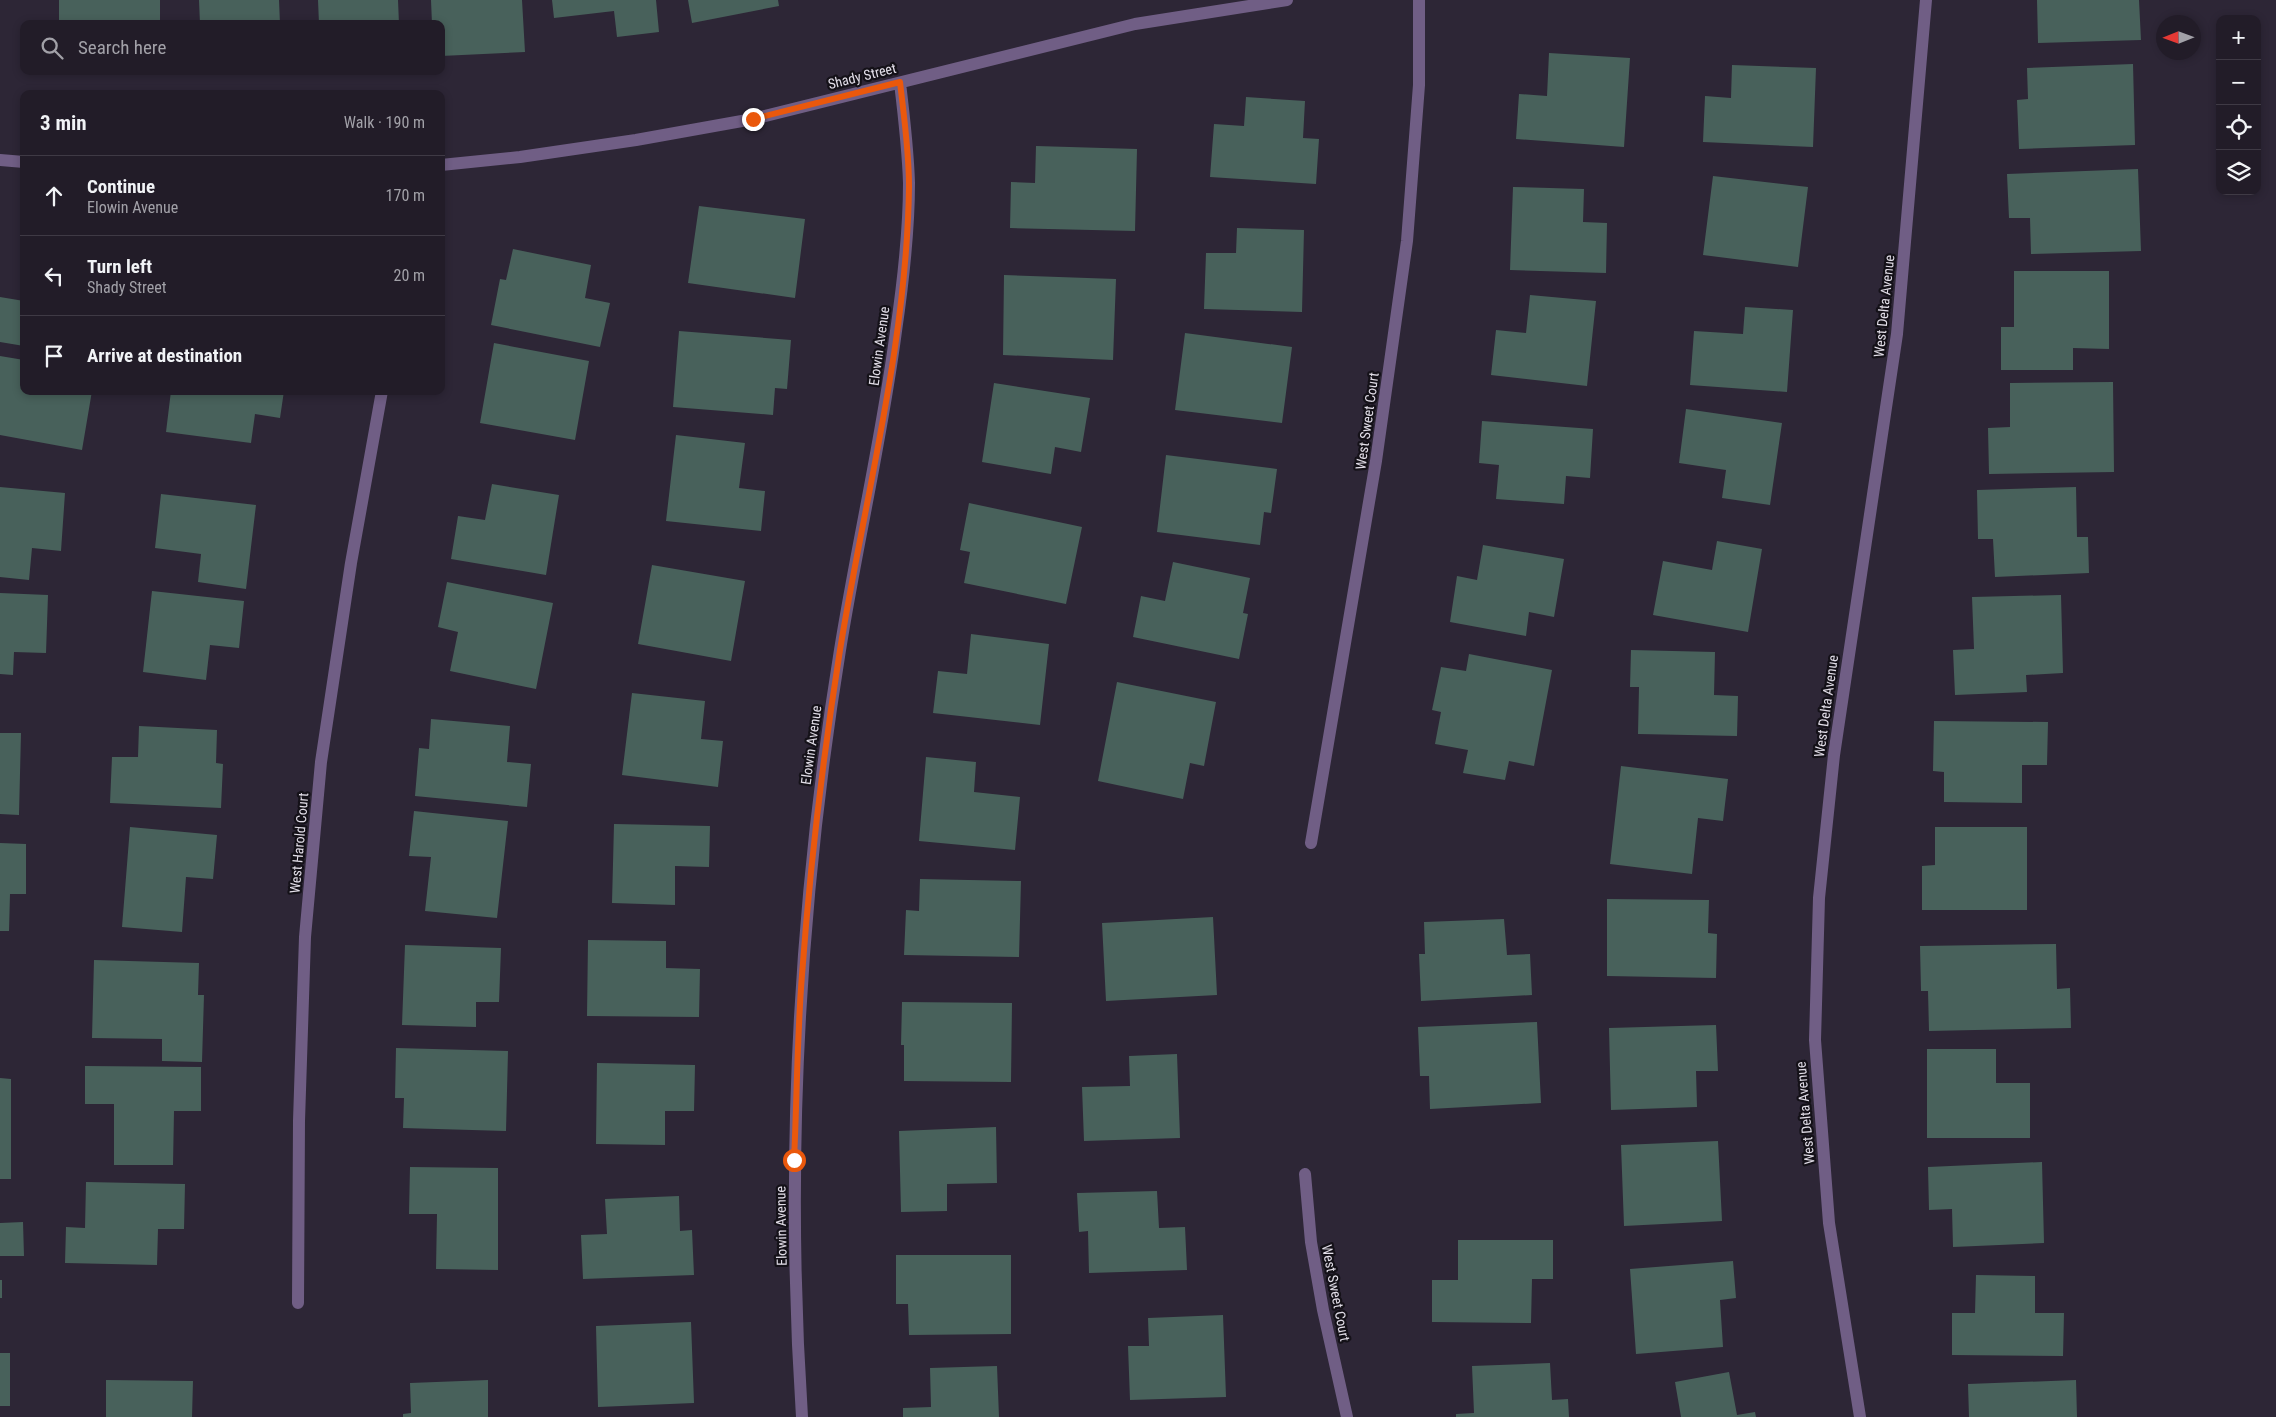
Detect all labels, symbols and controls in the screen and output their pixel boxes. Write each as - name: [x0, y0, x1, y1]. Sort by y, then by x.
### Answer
- north arrow: [2156, 15, 2201, 60]
- map controls: [2216, 15, 2261, 195]
- button: +: [2216, 15, 2261, 60]
- search box: [20, 20, 445, 75]
- icon: search: [38, 34, 66, 62]
- text: Search here: [78, 36, 166, 59]
- street label: Shady Street: [826, 60, 898, 92]
- button: −: [2216, 60, 2261, 105]
- button: locate: [2216, 105, 2261, 150]
- route end: [742, 108, 765, 131]
- text: 3 min: [40, 111, 87, 135]
- text: Walk · 190 m: [344, 113, 425, 132]
- button: layers: [2216, 150, 2261, 195]
- text: Continue: [87, 175, 155, 198]
- icon: ahead: [40, 182, 68, 210]
- text: 170 m: [386, 186, 425, 205]
- text: Elowin Avenue: [87, 198, 178, 217]
- street label: West Delta Avenue: [1871, 254, 1897, 358]
- text: Turn left: [87, 255, 152, 278]
- icon: left: [40, 262, 68, 290]
- text: 20 m: [393, 266, 425, 285]
- text: Shady Street: [87, 278, 166, 297]
- street label: Elowin Avenue: [866, 305, 893, 387]
- icon: arrive: [40, 342, 68, 370]
- text: Arrive at destination: [87, 344, 242, 367]
- street label: West Sweet Court: [1352, 371, 1382, 471]
- street label: West Delta Avenue: [1811, 654, 1841, 758]
- street label: Elowin Avenue: [798, 704, 825, 786]
- street label: West Harold Court: [287, 792, 311, 894]
- street label: West Delta Avenue: [1793, 1061, 1817, 1165]
- route start: [783, 1149, 806, 1172]
- street label: Elowin Avenue: [772, 1186, 790, 1266]
- street label: West Sweet Court: [1319, 1243, 1353, 1343]

